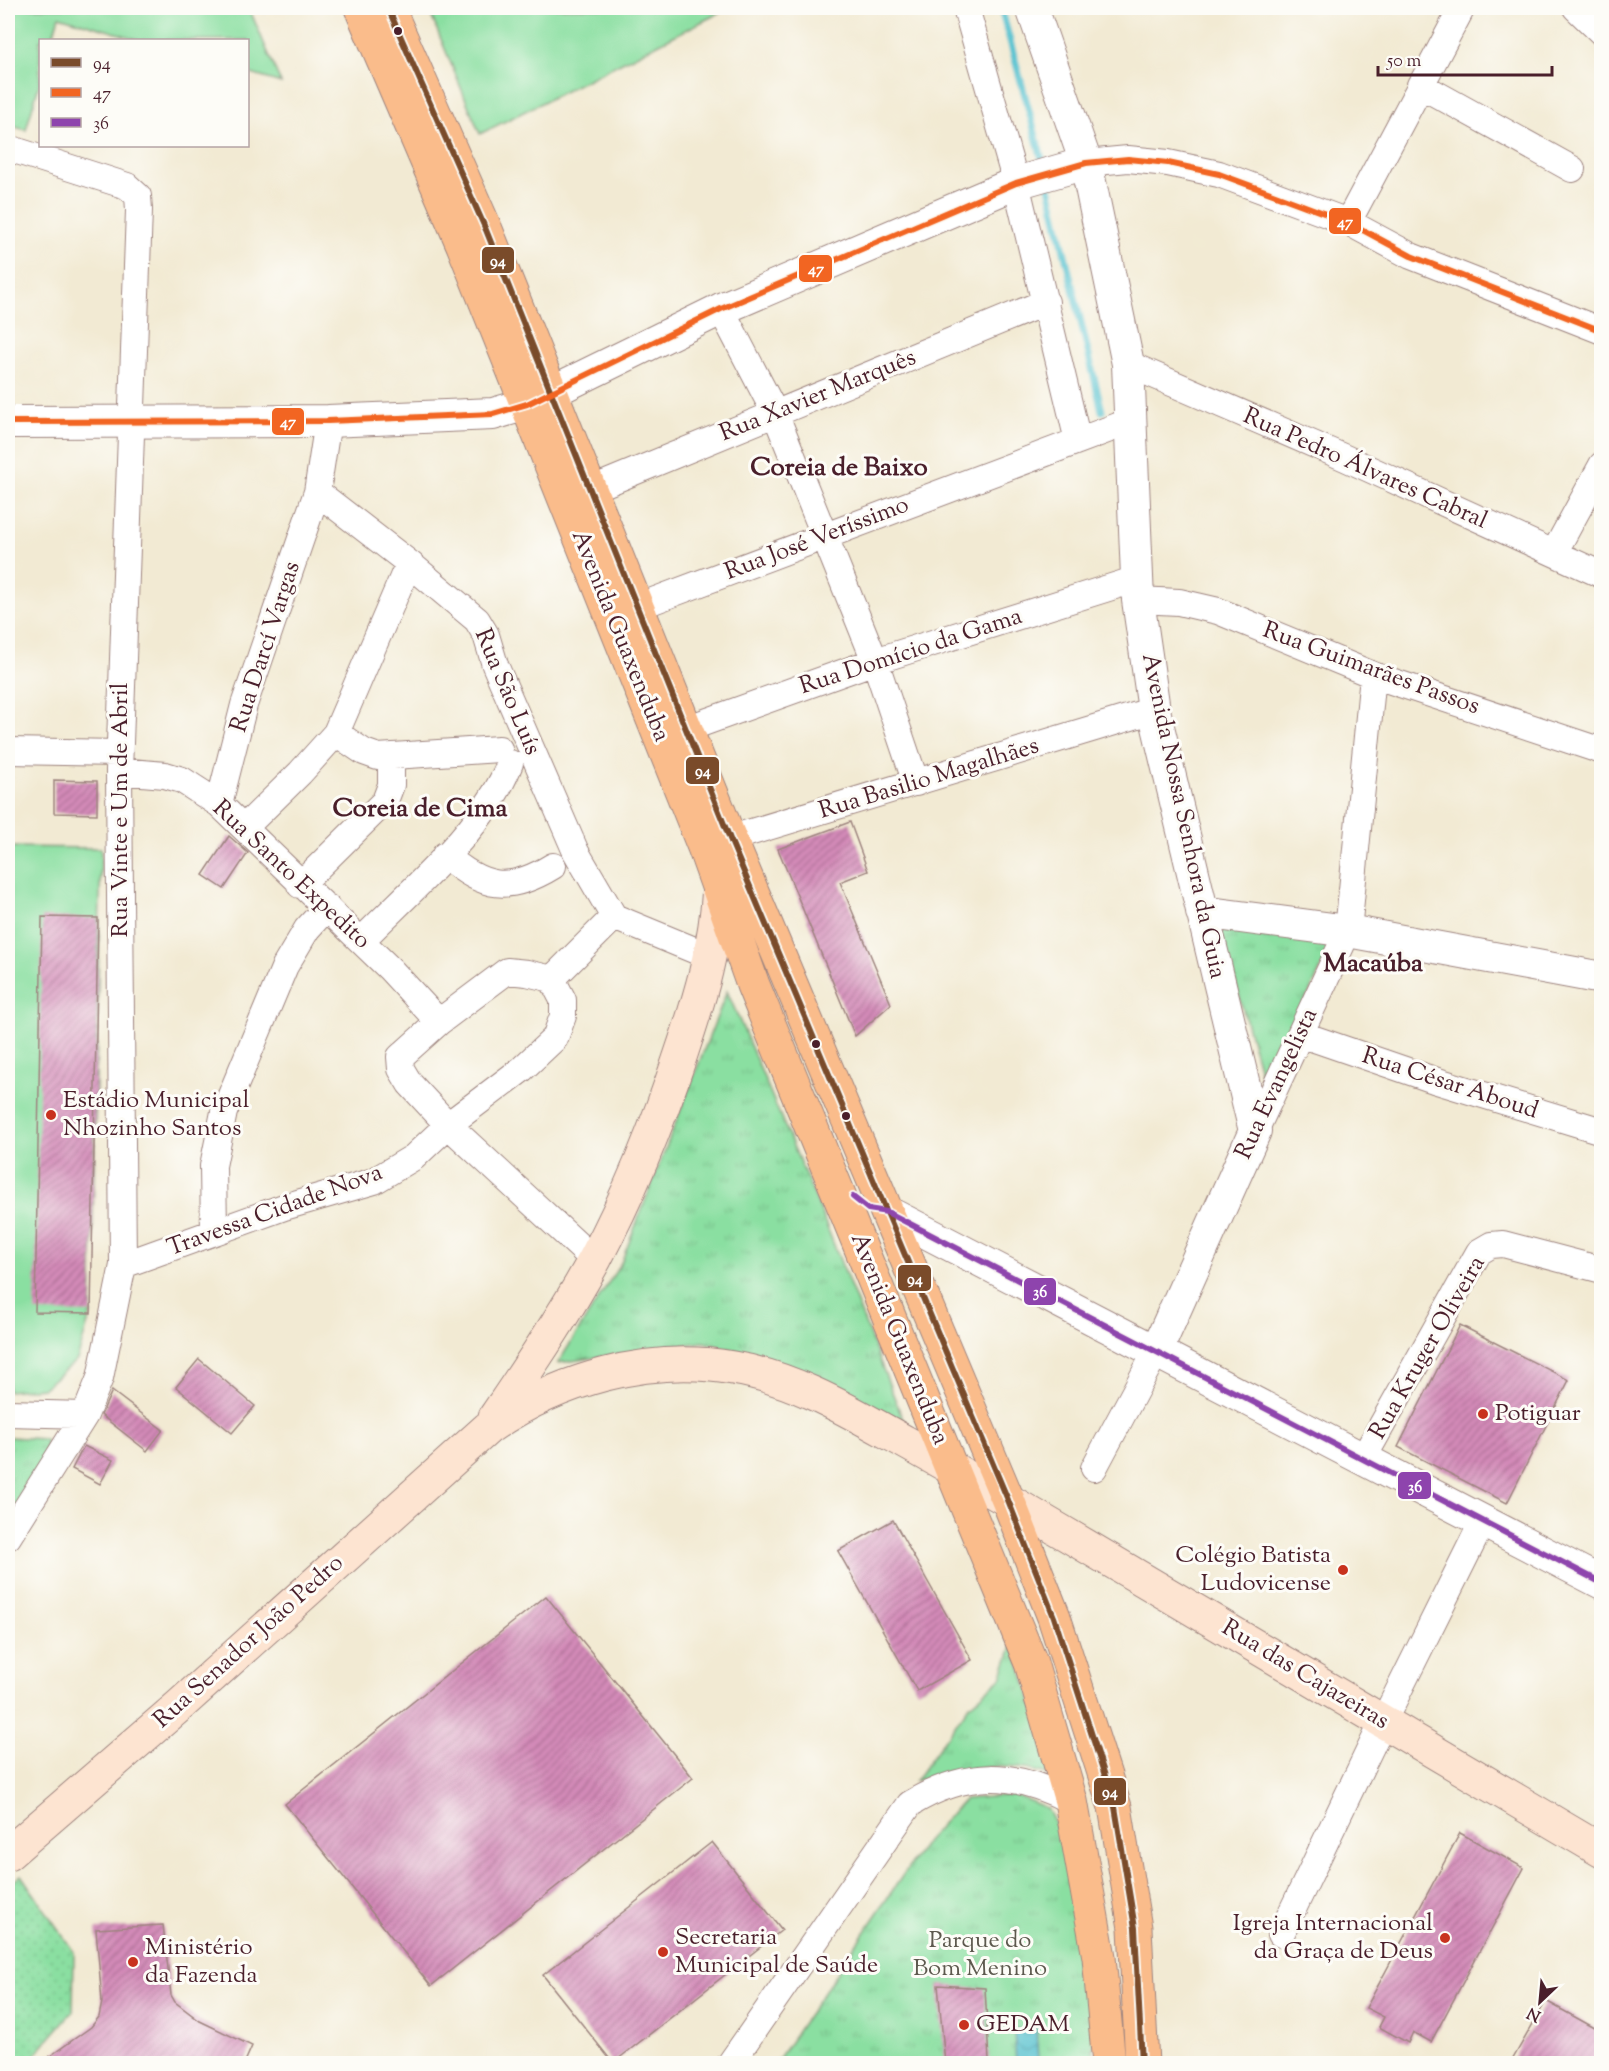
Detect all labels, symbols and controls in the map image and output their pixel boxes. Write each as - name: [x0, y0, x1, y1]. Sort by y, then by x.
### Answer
- unlabelled marker: [392, 25, 404, 37]
- legend: [39, 39, 249, 147]
- scale bar: [1378, 39, 1552, 77]
- text: 50 m: [1386, 49, 1422, 75]
- text: 94: [93, 52, 111, 78]
- text: 47: [93, 82, 111, 108]
- text: 36: [93, 112, 109, 138]
- line badge: 47: [1328, 207, 1362, 235]
- text: 47: [1336, 212, 1354, 235]
- line badge: 94: [481, 246, 515, 274]
- text: 94: [490, 251, 506, 274]
- line badge: 47: [798, 254, 833, 283]
- text: 47: [807, 259, 825, 282]
- street label: Rua Xavier Marquês: [715, 341, 921, 451]
- street label: Rua Pedro Álvares Cabral: [1237, 400, 1493, 538]
- line badge: 47: [271, 407, 305, 436]
- text: 47: [279, 412, 297, 435]
- district label: Coreia de Baixo: [750, 450, 928, 487]
- street label: Rua José Veríssimo: [720, 488, 914, 590]
- street label: Avenida Guaxenduba: [562, 525, 678, 747]
- street label: Rua Darcí Vargas: [222, 557, 310, 737]
- street label: Rua Domício da Gama: [795, 600, 1027, 704]
- street label: Rua Guimarães Passos: [1258, 614, 1484, 724]
- street label: Rua São Luís: [465, 624, 549, 760]
- street label: Avenida Nossa Senhora da Guia: [1132, 650, 1234, 982]
- street label: Rua Vinte e Um de Abril: [104, 682, 138, 938]
- street label: Rua Basilio Magalhães: [815, 729, 1043, 829]
- line badge: 94: [685, 756, 720, 785]
- text: 94: [695, 761, 711, 784]
- district label: Coreia de Cima: [333, 791, 507, 828]
- street label: Rua Santo Expedito: [204, 792, 378, 958]
- district label: Macaúba: [1323, 946, 1423, 983]
- street label: Rua Evangelista: [1227, 1003, 1327, 1165]
- unlabelled marker: [810, 1038, 822, 1050]
- street label: Rua César Aboud: [1357, 1039, 1543, 1129]
- place label: Estádio Municipal Nhozinho Santos: [63, 1084, 250, 1146]
- marker: Estádio Municipal Nhozinho Santos: [44, 1108, 58, 1122]
- unlabelled marker: [840, 1110, 852, 1122]
- street label: Travessa Cidade Nova: [163, 1156, 387, 1266]
- street label: Avenida Guaxenduba: [841, 1228, 957, 1450]
- street label: Rua Kruger Oliveira: [1362, 1250, 1494, 1446]
- line badge: 94: [897, 1264, 932, 1292]
- text: 94: [907, 1269, 923, 1292]
- line badge: 36: [1023, 1277, 1057, 1306]
- text: 36: [1033, 1282, 1047, 1305]
- place label: Potiguar: [1495, 1397, 1581, 1431]
- marker: Potiguar: [1476, 1407, 1490, 1421]
- line badge: 36: [1397, 1471, 1432, 1500]
- text: 36: [1408, 1477, 1422, 1500]
- place label: Colégio Batista Ludovicense: [1175, 1539, 1331, 1601]
- street label: Rua Senador João Pedro: [146, 1547, 352, 1737]
- marker: Colégio Batista Ludovicense: [1336, 1563, 1350, 1577]
- street label: Rua das Cajazeiras: [1215, 1612, 1395, 1738]
- line badge: 94: [1093, 1777, 1127, 1806]
- text: 94: [1102, 1782, 1118, 1805]
- place label: Igreja Internacional da Graça de Deus: [1233, 1907, 1433, 1969]
- place label: Secretaria Municipal de Saúde: [675, 1921, 878, 1983]
- park label: Parque do Bom Menino: [913, 1924, 1047, 1986]
- place label: Ministério da Fazenda: [145, 1931, 258, 1993]
- marker: Igreja Internacional da Graça de Deus: [1438, 1931, 1452, 1945]
- marker: Secretaria Municipal de Saúde: [656, 1945, 670, 1959]
- marker: Ministério da Fazenda: [126, 1955, 140, 1969]
- north arrow: [1510, 1972, 1570, 2032]
- text: N: [1524, 2000, 1545, 2026]
- place label: GEDAM: [976, 2008, 1070, 2042]
- marker: GEDAM: [957, 2018, 971, 2032]

